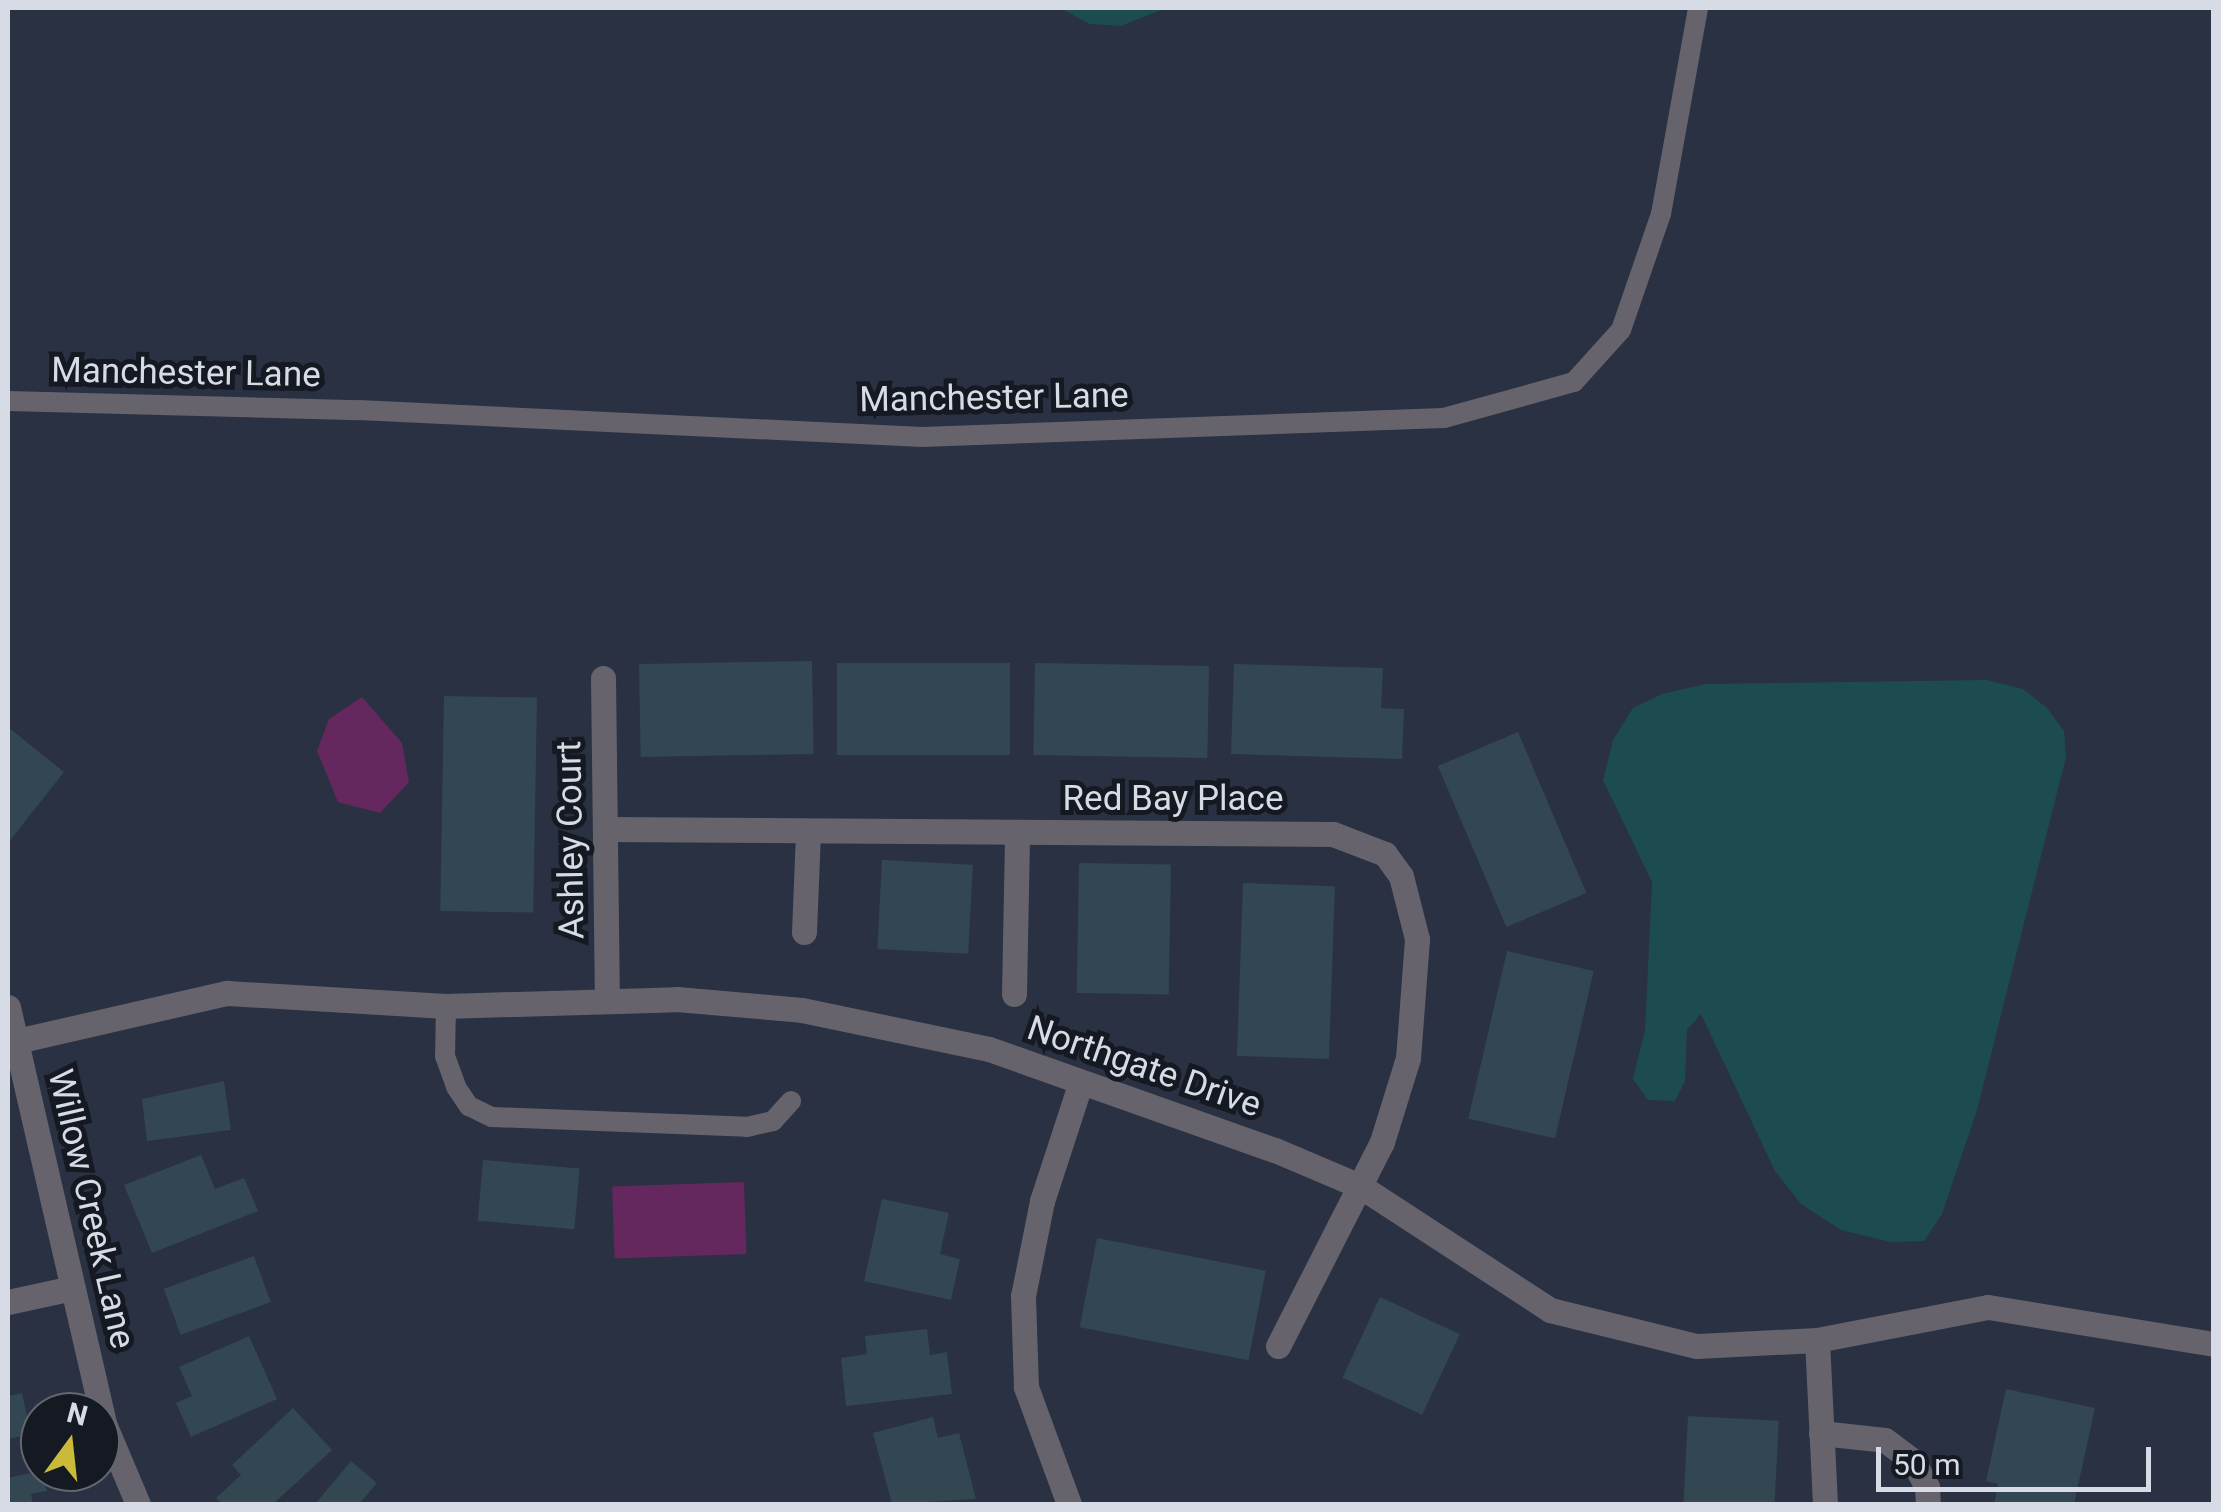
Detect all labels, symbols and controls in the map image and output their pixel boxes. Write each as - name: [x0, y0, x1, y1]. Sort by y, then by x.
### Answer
- street label: Manchester Lane: [51, 350, 321, 396]
- street label: Manchester Lane: [859, 375, 1129, 421]
- street label: Ashley Court: [548, 740, 594, 940]
- street label: Red Bay Place: [1063, 778, 1283, 820]
- street label: Northgate Drive: [1022, 1007, 1266, 1127]
- street label: Willow Creek Lane: [38, 1065, 144, 1353]
- north arrow: [20, 1392, 120, 1492]
- text: N: [64, 1396, 91, 1433]
- scale bar: [1881, 1427, 2156, 1489]
- text: 50 m: [1893, 1447, 1960, 1482]

